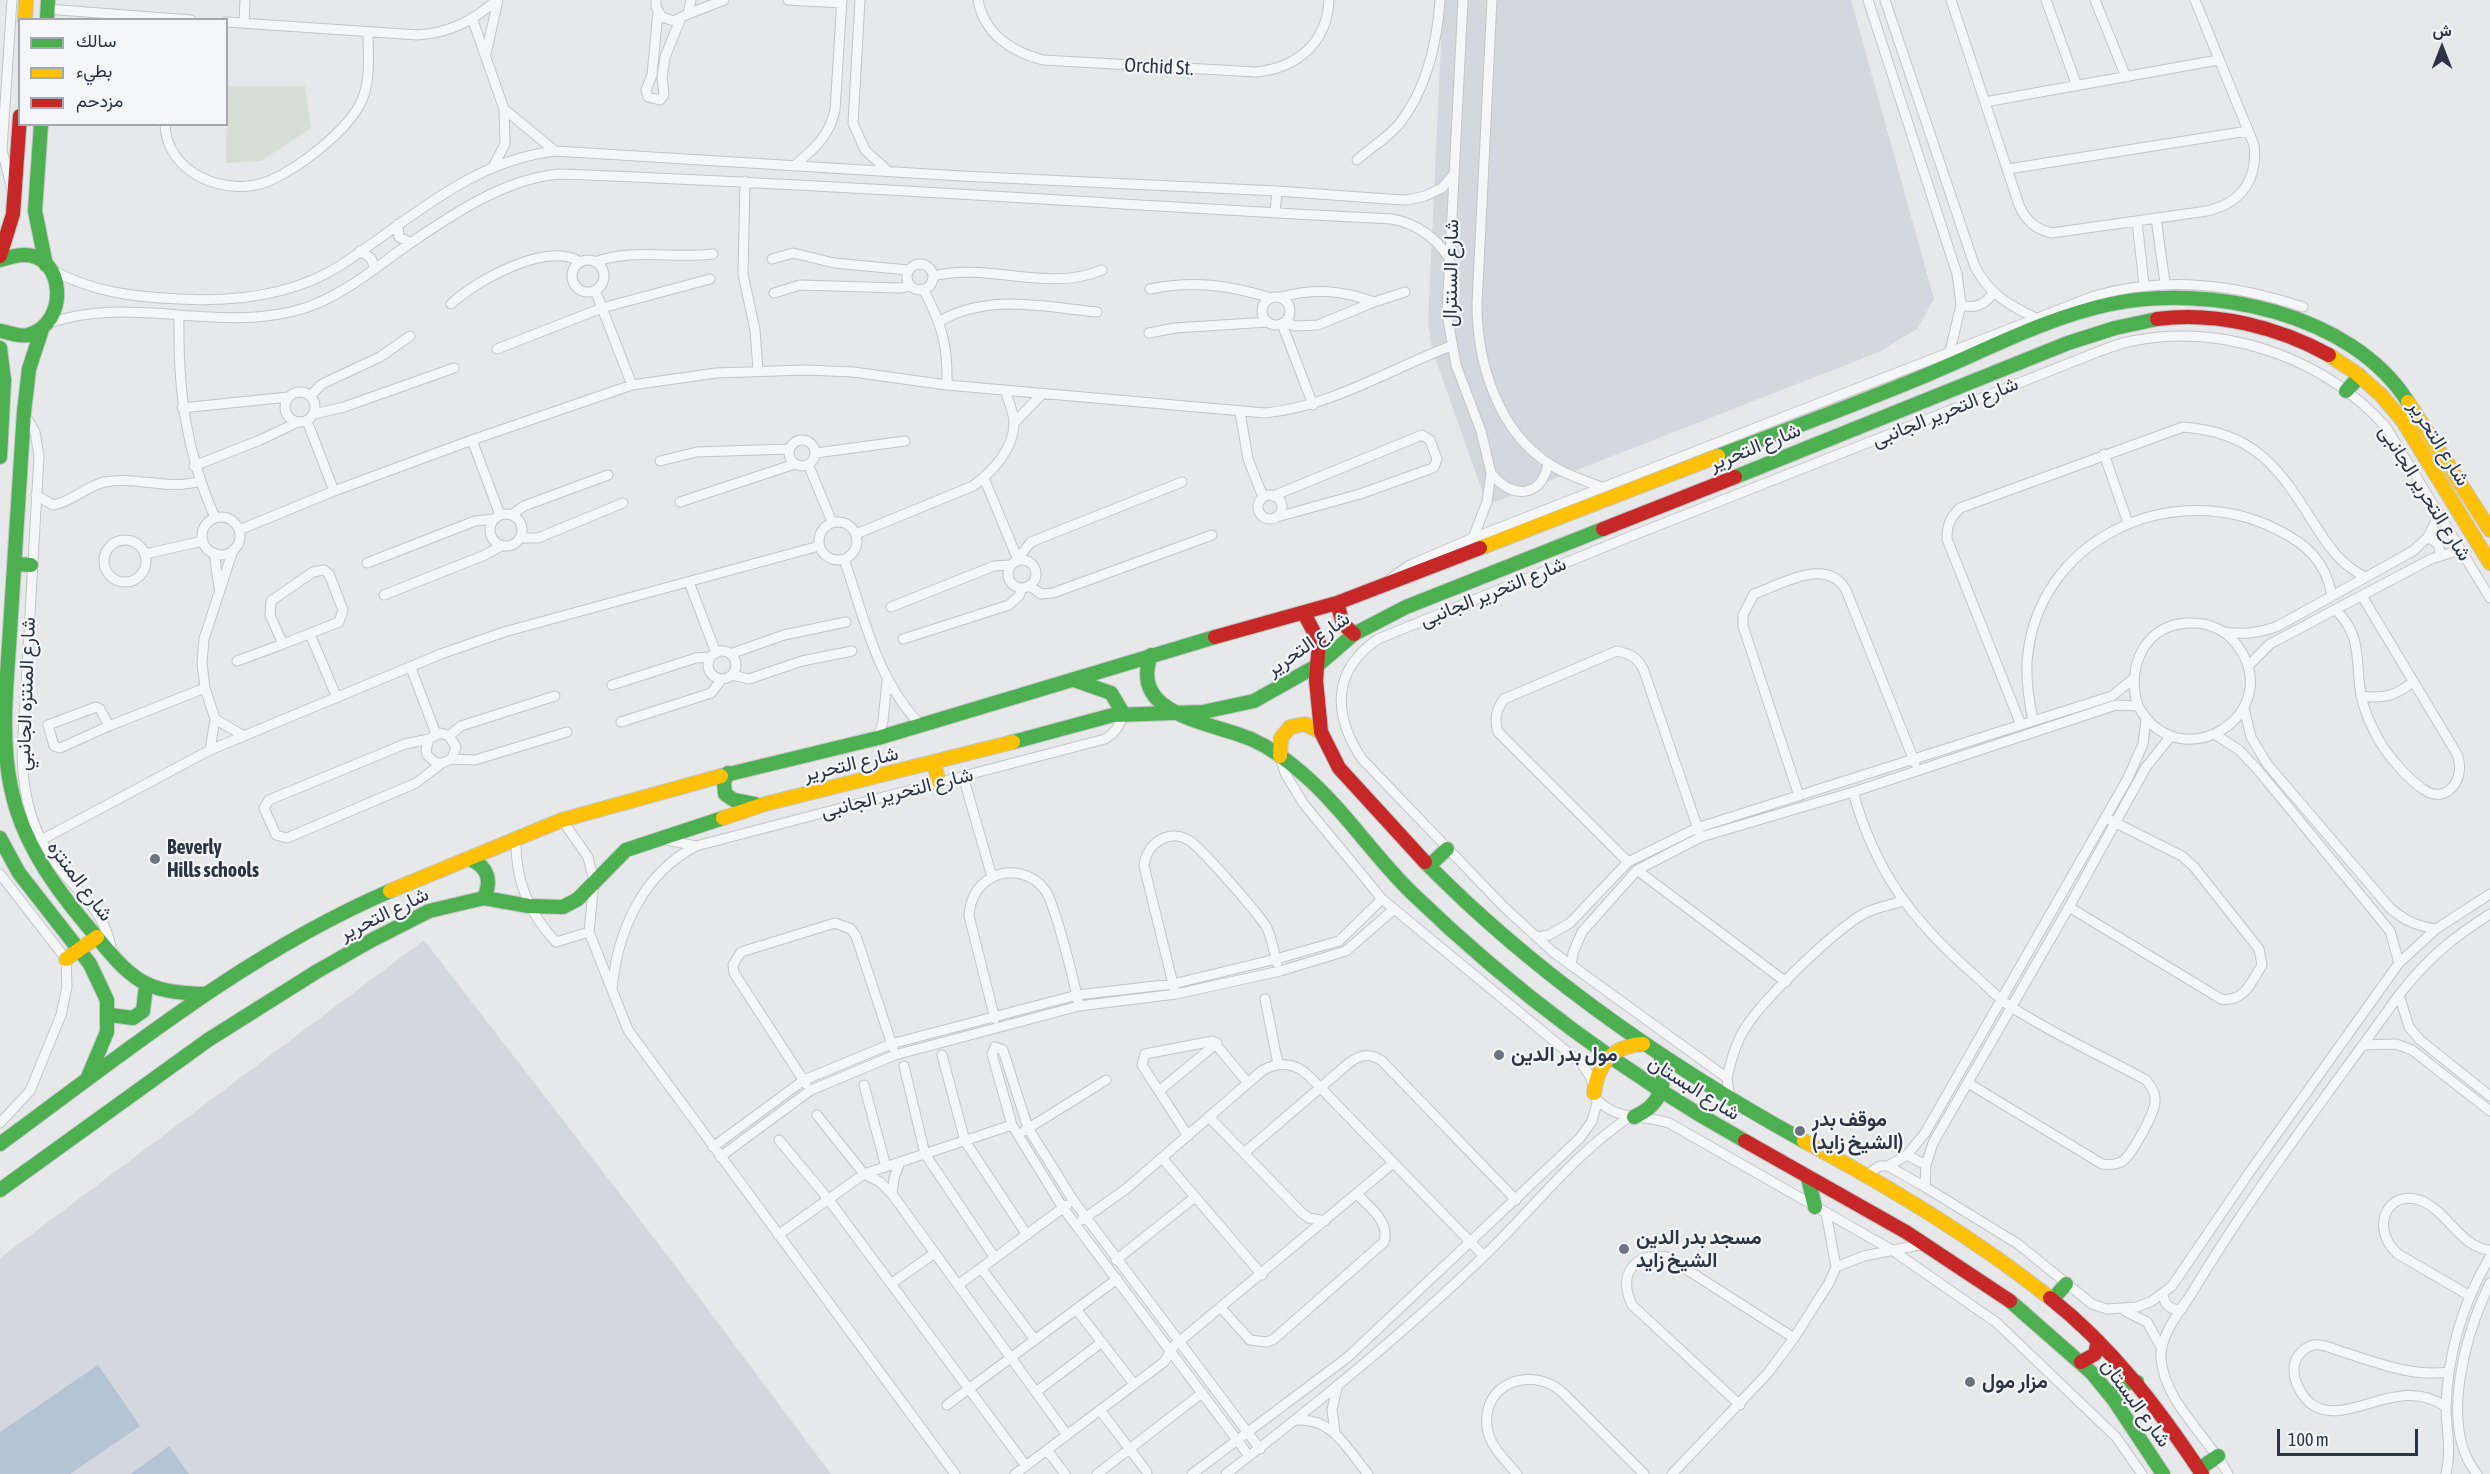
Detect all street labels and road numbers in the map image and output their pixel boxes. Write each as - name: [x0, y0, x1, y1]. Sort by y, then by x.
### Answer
- street label: Orchid St.: [1124, 53, 1194, 81]
- street label: شارع السنترال: [1438, 219, 1464, 327]
- street label: شارع التحرير الجانبى: [1868, 372, 2022, 452]
- street label: شارع التحرير: [2403, 396, 2475, 490]
- street label: شارع التحرير: [1706, 418, 1804, 476]
- street label: شارع التحرير الجانبى: [2373, 420, 2477, 566]
- street label: شارع التحرير الجانبى: [1416, 552, 1570, 632]
- street label: شارع التحرير: [1262, 606, 1354, 682]
- street label: شارع المنتزه الجانبي: [11, 617, 41, 771]
- street label: شارع التحرير: [801, 741, 901, 787]
- street label: شارع التحرير الجانبى: [818, 762, 976, 824]
- street label: شارع المنتزه: [42, 836, 118, 926]
- street label: شارع التحرير: [335, 882, 433, 946]
- street label: شارع البستان: [1644, 1050, 1744, 1126]
- street label: شارع البستان: [2096, 1354, 2176, 1452]

